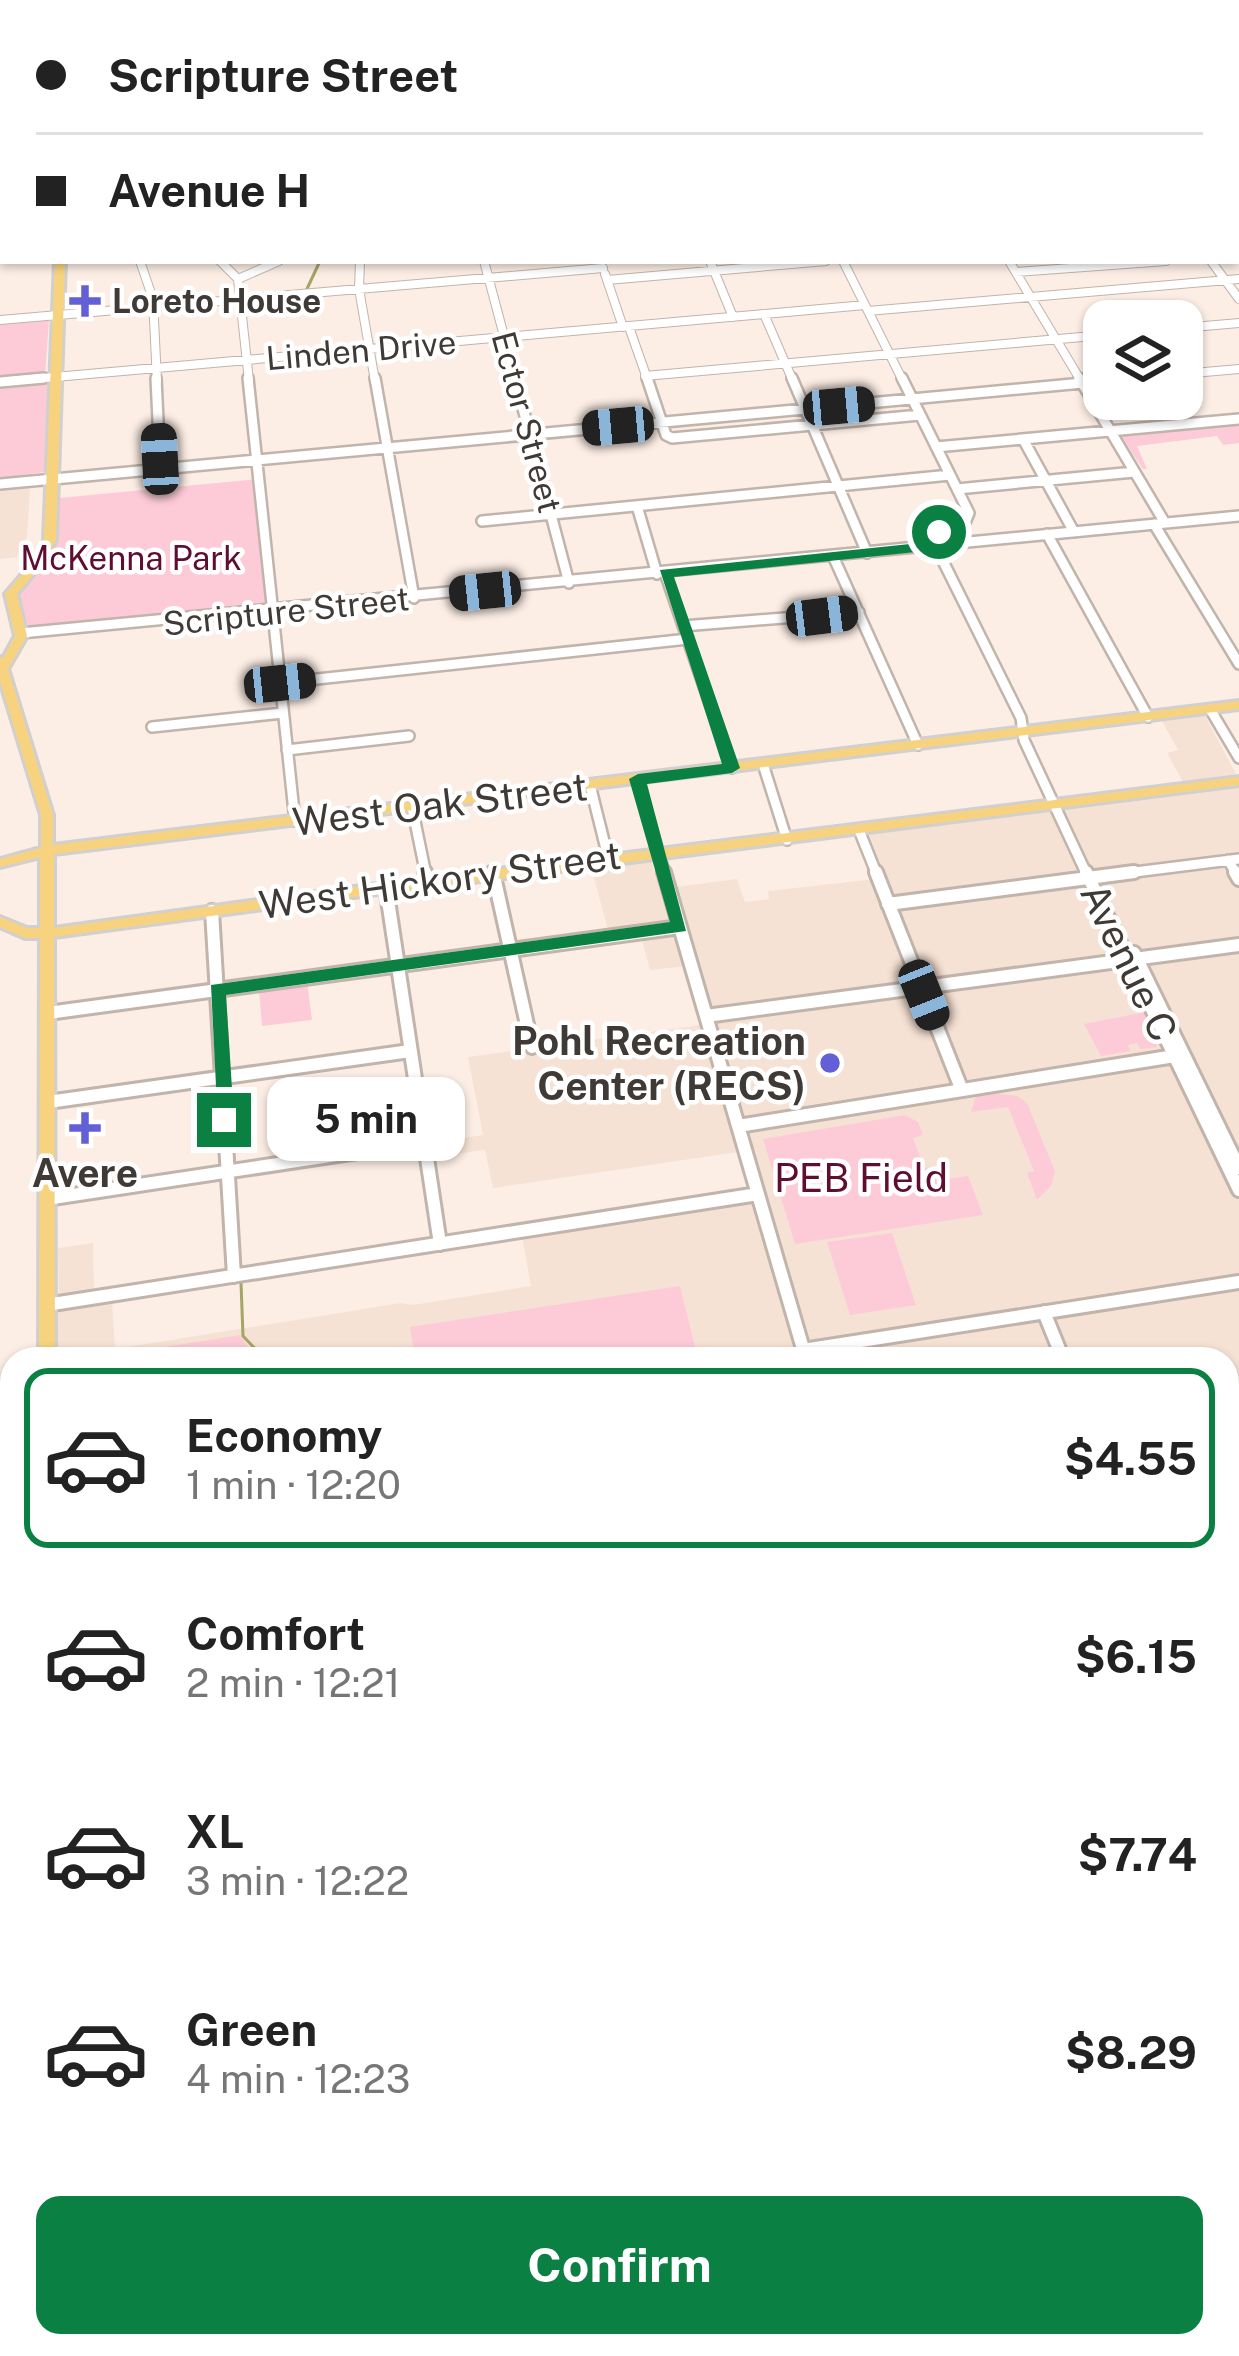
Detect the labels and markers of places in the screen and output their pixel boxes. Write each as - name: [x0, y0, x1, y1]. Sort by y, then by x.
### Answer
- place label: Loreto House: [112, 282, 321, 320]
- marker: Loreto House: [69, 285, 101, 317]
- place label: Pohl Recreation Center (RECS): [512, 1018, 806, 1109]
- marker: Pohl Recreation Center (RECS): [817, 1050, 843, 1076]
- marker: Avere: [69, 1112, 101, 1144]
- place label: Avere: [32, 1150, 138, 1196]

